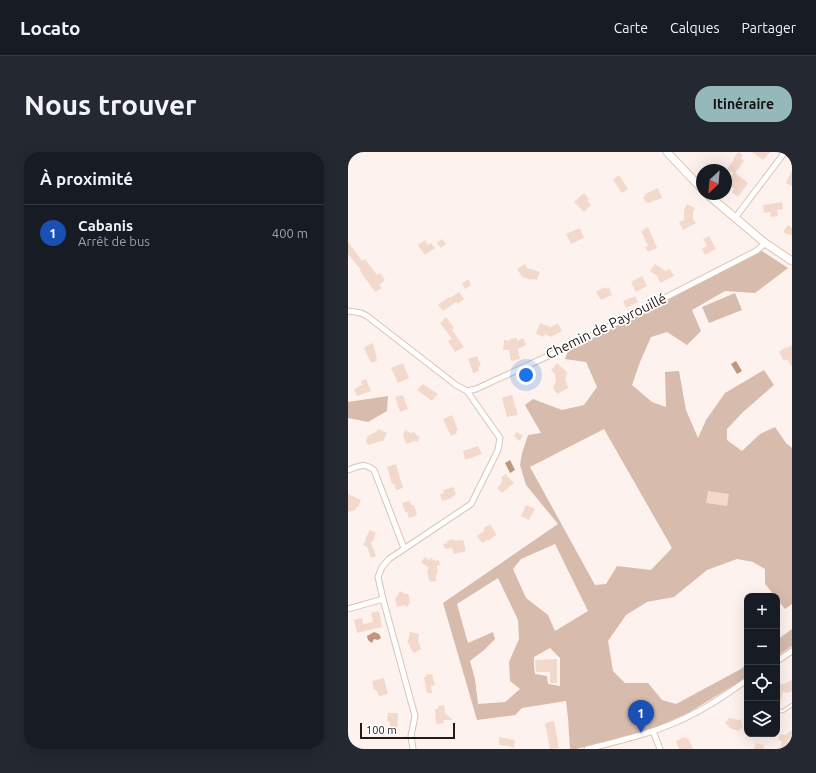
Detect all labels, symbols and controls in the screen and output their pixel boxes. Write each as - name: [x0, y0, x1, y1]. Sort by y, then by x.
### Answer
- text: Locato: [20, 17, 81, 39]
- text: Carte: [614, 20, 648, 36]
- text: Calques: [670, 20, 719, 36]
- text: Partager: [741, 20, 796, 36]
- button: Itinéraire: [695, 86, 792, 122]
- text: Nous trouver: [24, 89, 197, 120]
- north arrow: [696, 164, 732, 200]
- text: À proximité: [40, 169, 133, 188]
- text: Cabanis: [78, 217, 133, 234]
- text: 1: [49, 226, 57, 240]
- text: 400 m: [272, 226, 308, 240]
- text: Arrêt de bus: [78, 234, 150, 248]
- street label: Chemin de Payrouillé: [543, 290, 669, 362]
- your location: [516, 365, 536, 385]
- map controls: [744, 593, 780, 737]
- button: +: [744, 593, 780, 629]
- button: −: [744, 629, 780, 665]
- button: locate: [744, 665, 780, 701]
- pin: 1: [628, 700, 654, 733]
- button: layers: [744, 701, 780, 737]
- scale bar: [360, 721, 455, 740]
- text: 100 m: [366, 724, 397, 736]

